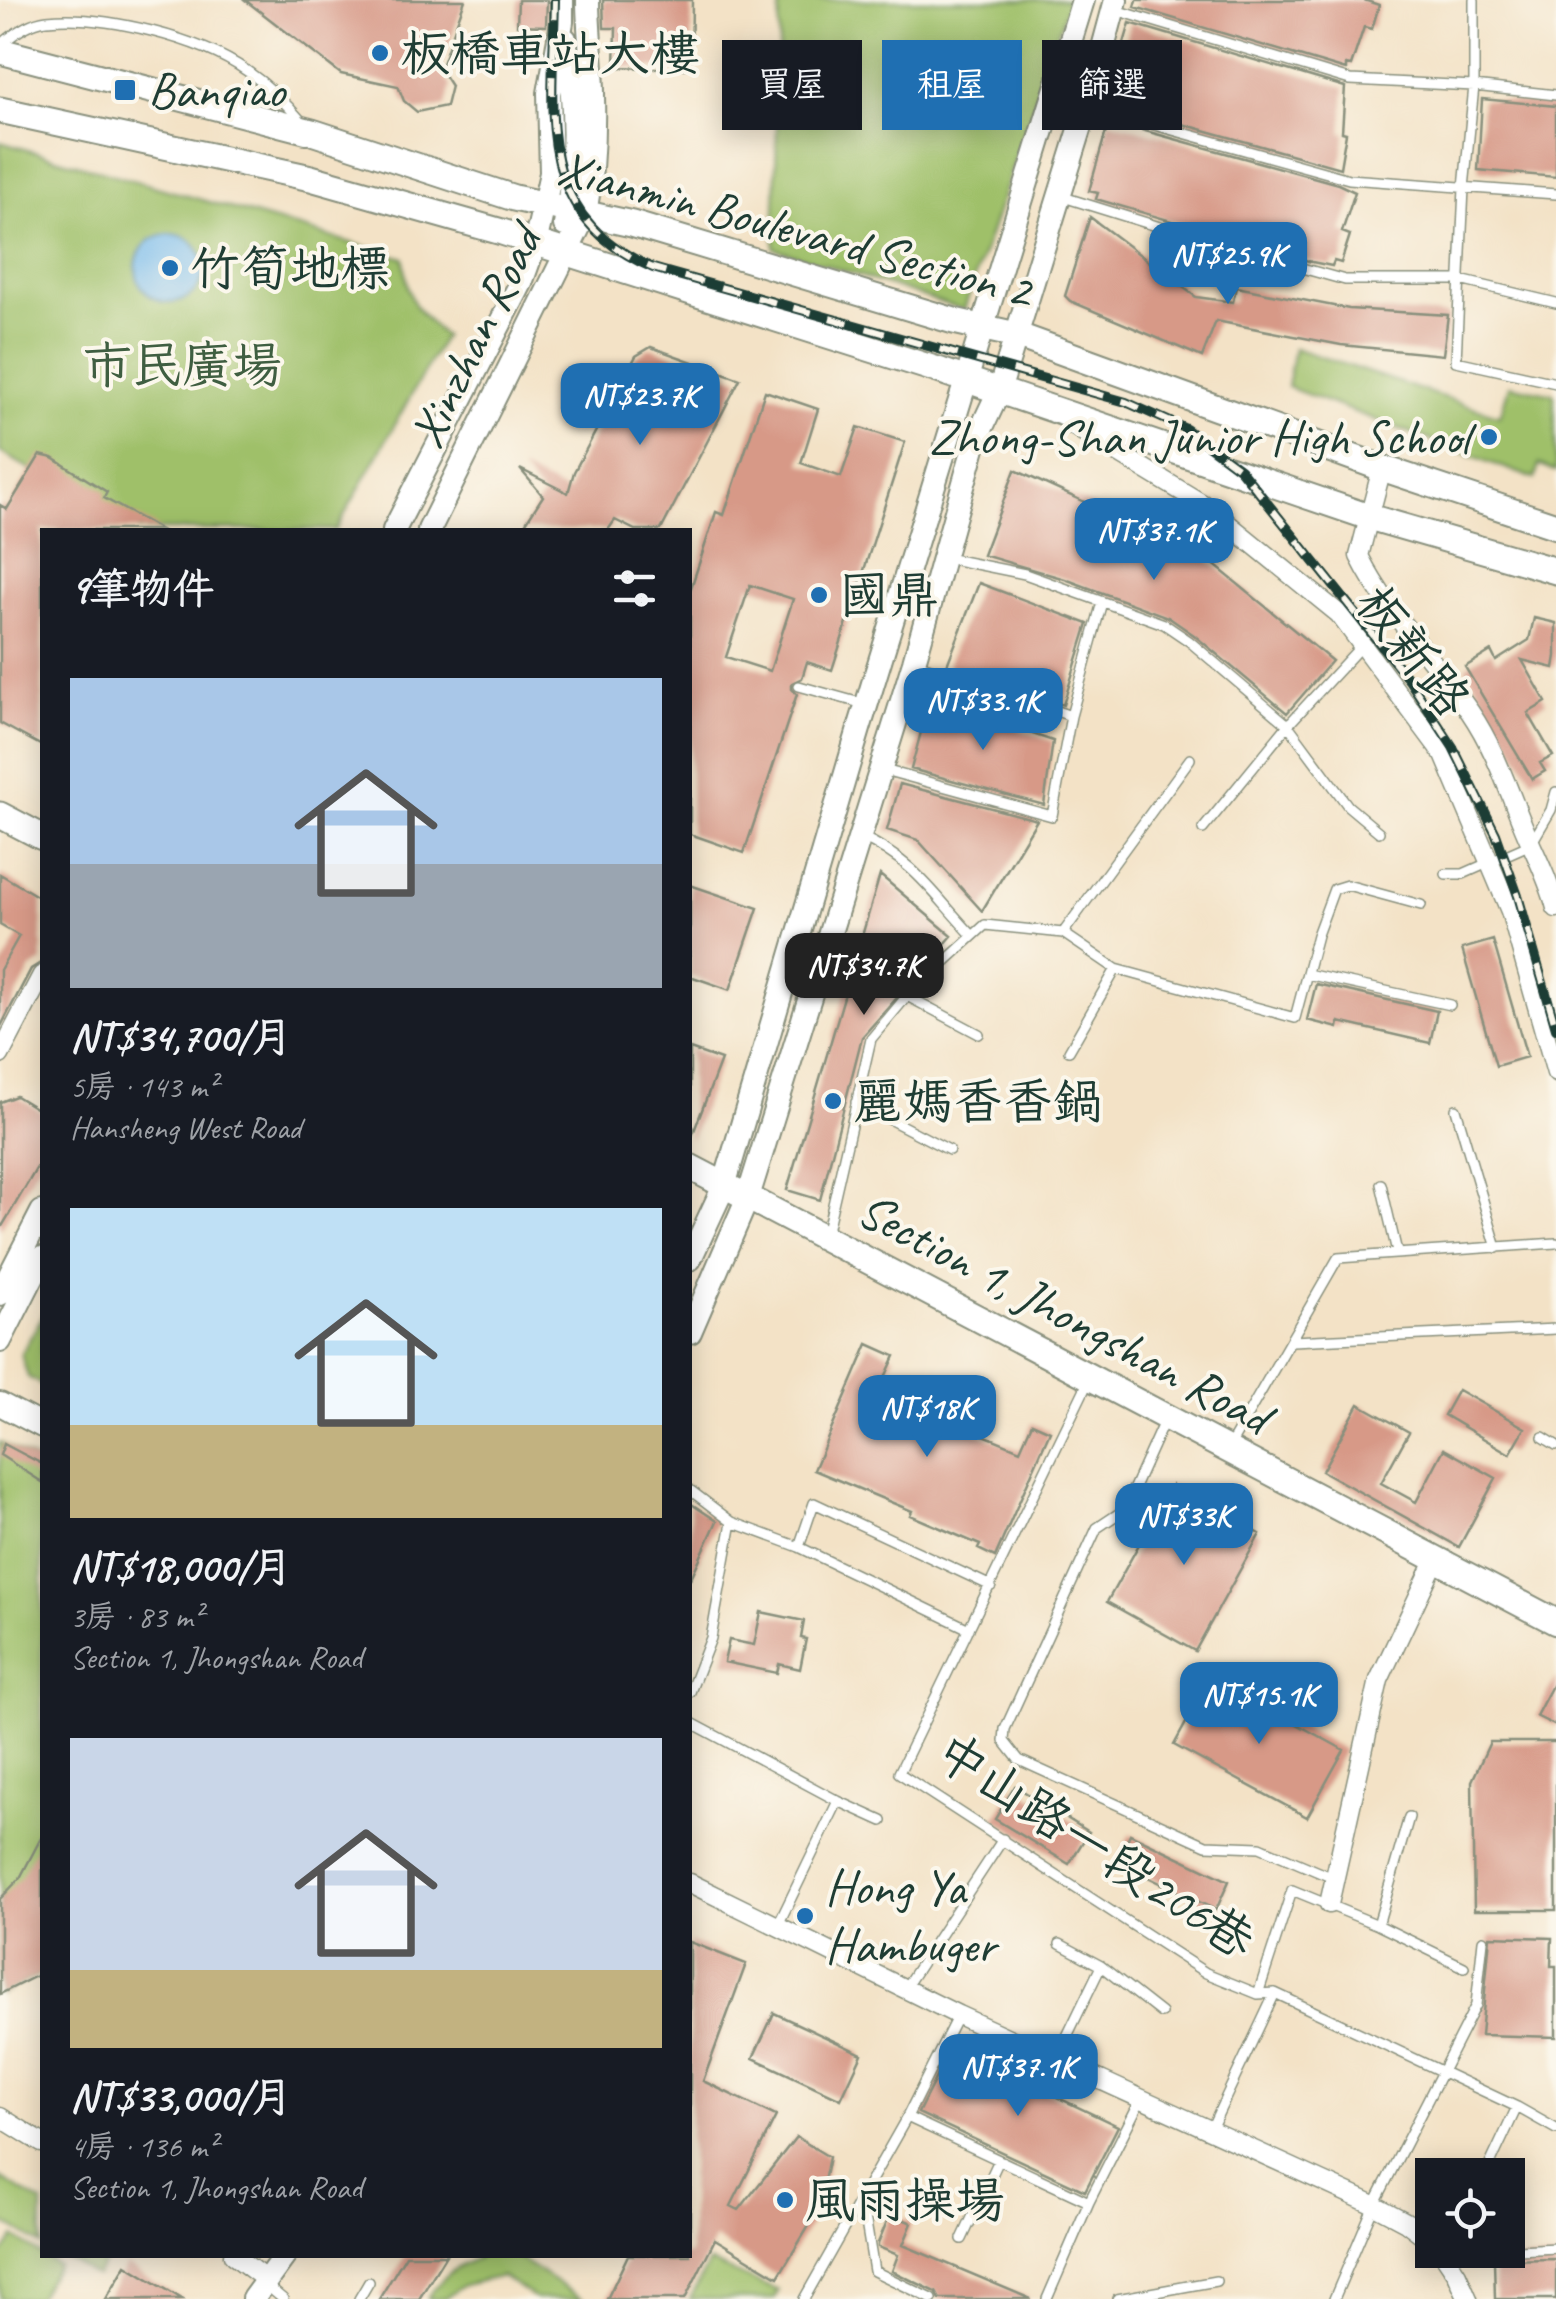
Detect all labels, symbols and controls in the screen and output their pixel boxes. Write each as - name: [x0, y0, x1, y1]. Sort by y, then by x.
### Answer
- place label: 板橋車站大樓: [400, 22, 700, 85]
- chip: 買屋: [722, 40, 862, 130]
- chip: 租屋: [882, 40, 1022, 130]
- chip: 篩選: [1042, 40, 1182, 130]
- marker: 板橋車站大樓: [369, 42, 391, 64]
- place label: Banqiao: [148, 59, 287, 122]
- marker: Banqiao: [112, 77, 138, 103]
- street label: Xianmin Boulevard Section 2: [552, 136, 1042, 323]
- street label: Xinzhan Road: [395, 210, 559, 457]
- pin: NT$25.9K: [1125, 222, 1331, 307]
- text: NT$25.9K: [1171, 234, 1285, 275]
- place label: 竹筍地標: [190, 237, 390, 300]
- marker: 竹筍地標: [159, 257, 181, 279]
- park label: 市民廣場: [82, 334, 282, 397]
- pin: NT$23.7K: [537, 363, 743, 448]
- text: NT$23.7K: [583, 375, 697, 416]
- place label: Zhong-Shan Junior High School: [929, 406, 1478, 469]
- marker: Zhong-Shan Junior High School: [1478, 426, 1500, 448]
- pin: NT$37.1K: [1051, 498, 1257, 583]
- text: NT$37.1K: [1097, 510, 1211, 551]
- icon: filters: [607, 561, 662, 616]
- text: 9筆物件: [70, 563, 214, 616]
- place label: 國鼎: [839, 564, 939, 627]
- street label: 板新路: [1342, 573, 1484, 729]
- marker: 國鼎: [808, 584, 830, 606]
- pin: NT$33.1K: [880, 668, 1086, 753]
- text: NT$33.1K: [926, 680, 1040, 721]
- icon: home: [276, 743, 456, 923]
- pin: NT$34.7K: [761, 933, 967, 1018]
- text: NT$34.7K: [807, 945, 921, 986]
- text: NT$34,700/月: [70, 1011, 293, 1064]
- text: 5房 · 143 m²: [70, 1066, 217, 1107]
- place label: 麗媽香香鍋: [853, 1070, 1103, 1133]
- marker: 麗媽香香鍋: [822, 1090, 844, 1112]
- text: Hansheng West Road: [70, 1107, 301, 1148]
- street label: Section 1, Jhongshan Road: [848, 1178, 1287, 1451]
- icon: home: [276, 1273, 456, 1453]
- pin: NT$18K: [846, 1375, 1008, 1460]
- text: NT$18K: [880, 1387, 974, 1428]
- pin: NT$33K: [1103, 1483, 1265, 1568]
- text: NT$33K: [1137, 1495, 1231, 1536]
- text: NT$18,000/月: [70, 1541, 293, 1594]
- text: 3房 · 83 m²: [70, 1596, 203, 1637]
- text: Section 1, Jhongshan Road: [70, 1637, 362, 1678]
- pin: NT$15.1K: [1156, 1662, 1362, 1747]
- text: NT$15.1K: [1202, 1674, 1316, 1715]
- street label: 中山路一段206巷: [924, 1720, 1266, 1972]
- icon: home: [276, 1803, 456, 1983]
- place label: Hong Ya Hambuger: [825, 1856, 1000, 1977]
- marker: Hong Ya Hambuger: [794, 1905, 816, 1927]
- pin: NT$37.1K: [915, 2034, 1121, 2119]
- text: NT$37.1K: [961, 2046, 1075, 2087]
- text: NT$33,000/月: [70, 2071, 293, 2124]
- text: 4房 · 136 m²: [70, 2126, 217, 2167]
- map controls: [1415, 2158, 1525, 2268]
- button: locate: [1415, 2158, 1525, 2268]
- text: Section 1, Jhongshan Road: [70, 2167, 362, 2208]
- place label: 風雨操場: [805, 2169, 1005, 2232]
- marker: 風雨操場: [774, 2189, 796, 2211]

